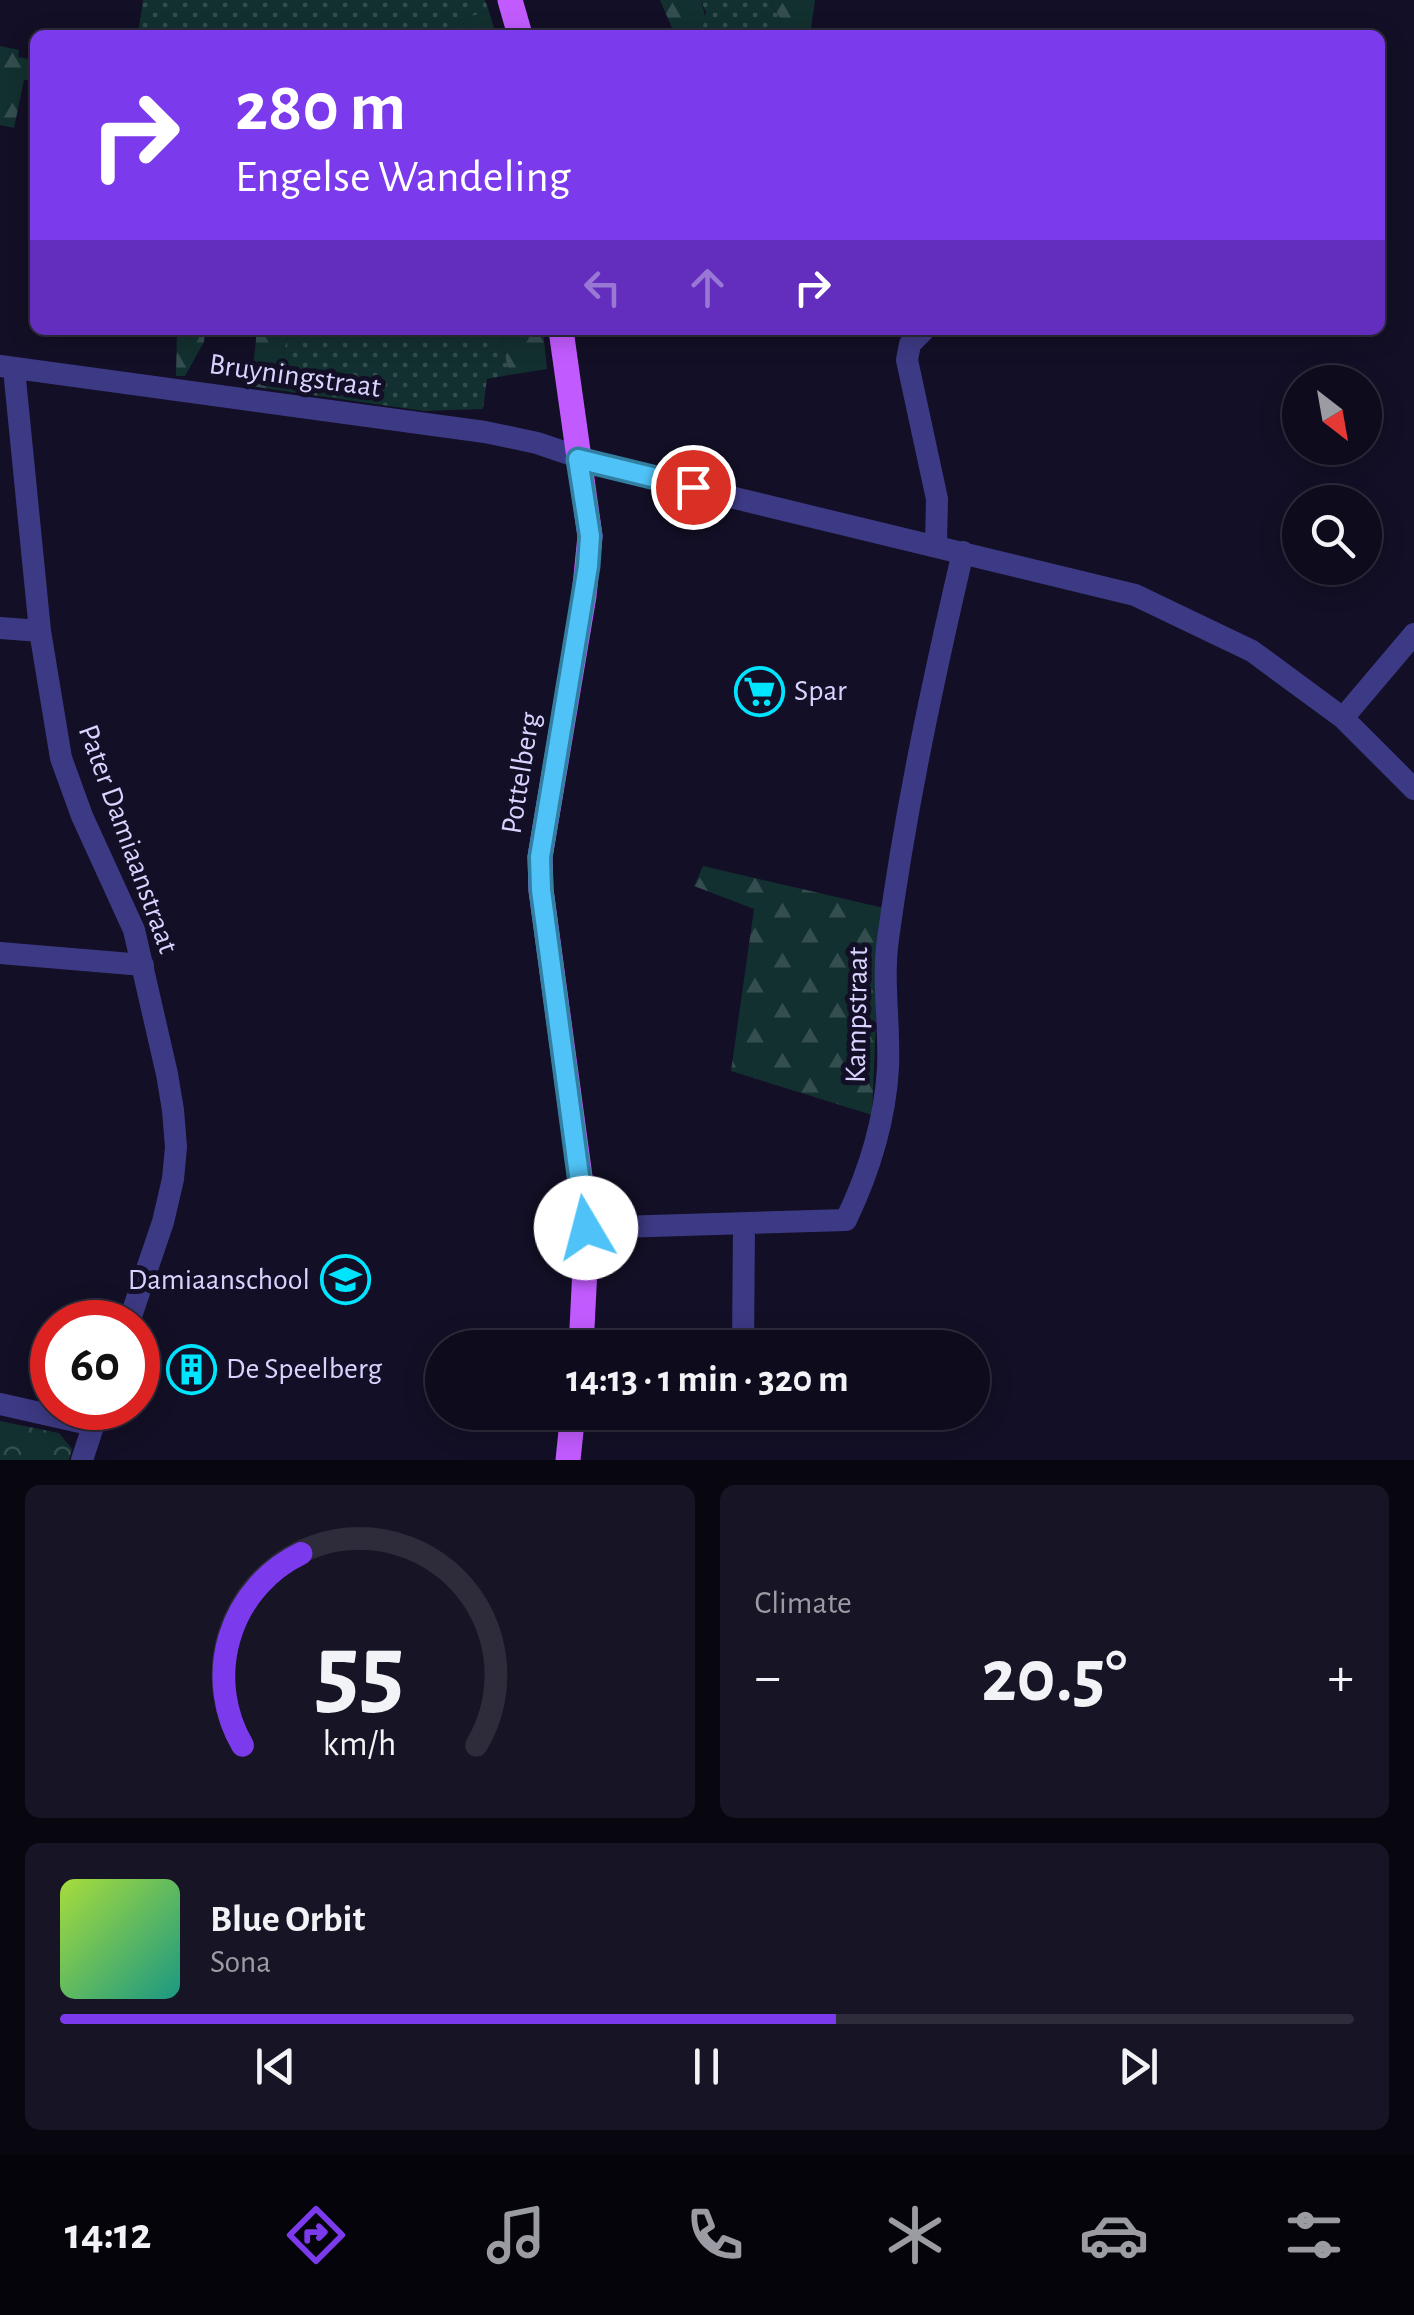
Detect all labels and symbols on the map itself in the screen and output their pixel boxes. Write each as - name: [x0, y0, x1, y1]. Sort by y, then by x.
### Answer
- street label: Bruyningstraat: [207, 349, 383, 403]
- north arrow: [1282, 365, 1382, 465]
- pin: [651, 445, 736, 530]
- supermarket icon: Spar: [733, 665, 785, 717]
- place label: Spar: [794, 676, 847, 706]
- street label: Pottelberg: [497, 710, 545, 836]
- street label: Pater Damiaanstraat: [73, 721, 183, 958]
- street label: Kampstraat: [841, 946, 873, 1083]
- position arrow: [534, 1176, 638, 1280]
- school or university icon: Damiaanschool: [319, 1254, 371, 1306]
- place label: Damiaanschool: [128, 1265, 310, 1295]
- speed limit sign: 60: [30, 1300, 160, 1430]
- building icon: De Speelberg: [165, 1343, 217, 1395]
- place label: De Speelberg: [226, 1354, 383, 1384]

